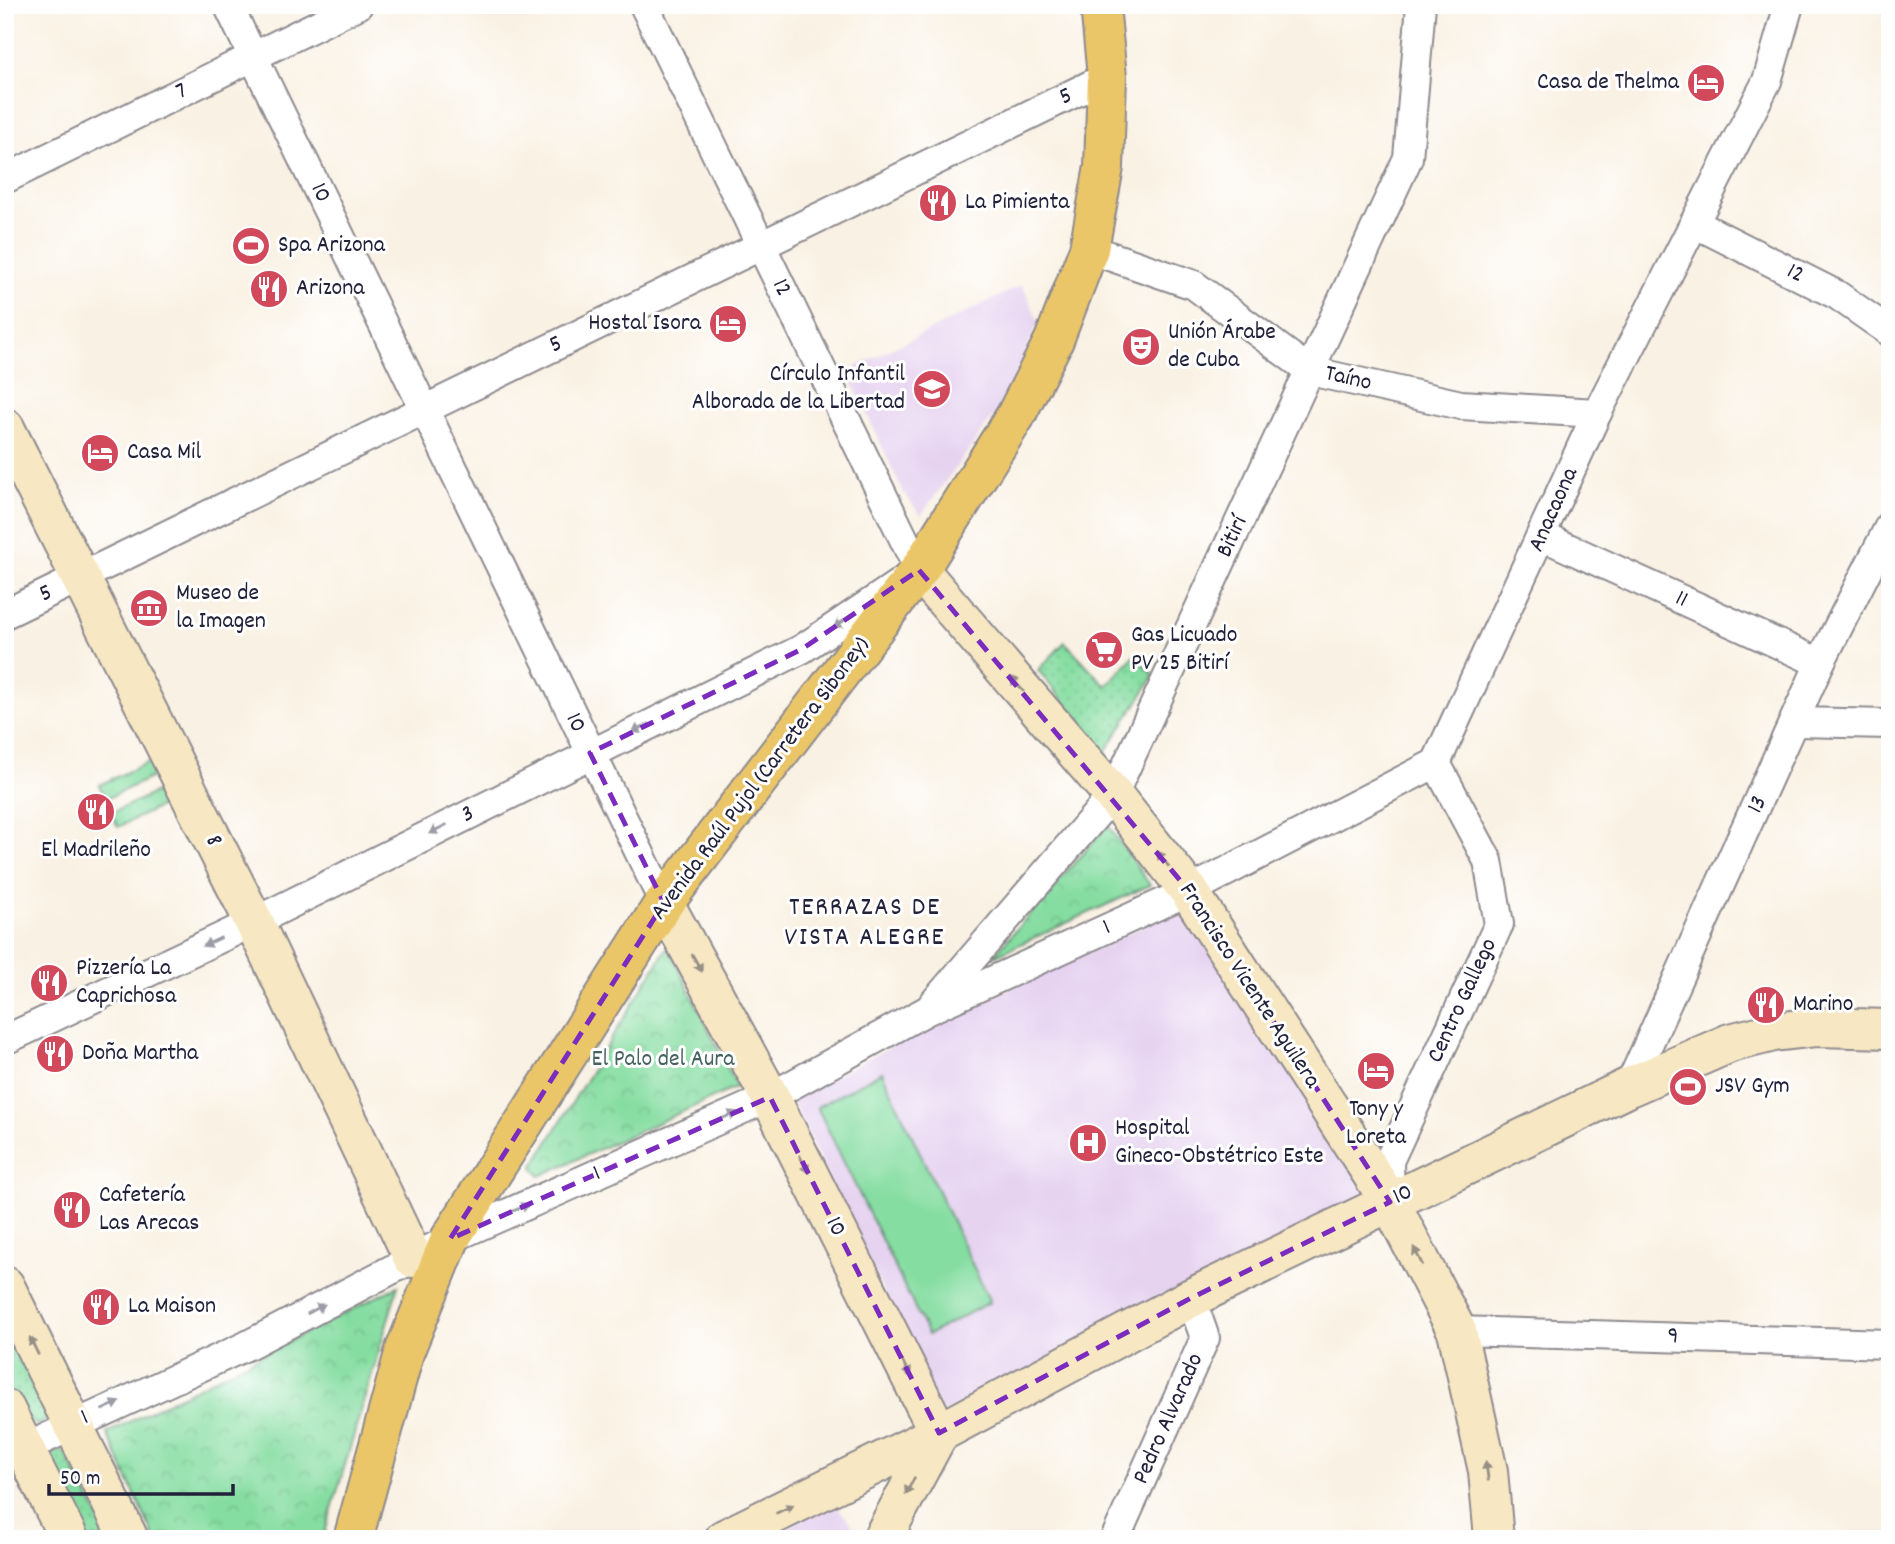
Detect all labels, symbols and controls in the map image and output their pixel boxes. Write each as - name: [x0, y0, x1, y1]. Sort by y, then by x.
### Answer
- hotel icon: Casa de Thelma: [1685, 62, 1727, 104]
- place label: Casa de Thelma: [1537, 66, 1680, 100]
- street label: 7: [170, 75, 194, 109]
- street label: 5: [1054, 79, 1078, 115]
- street label: 10: [301, 177, 339, 209]
- restaurant icon: La Pimienta: [917, 182, 959, 224]
- place label: La Pimienta: [965, 186, 1070, 220]
- sports icon: Spa Arizona: [230, 225, 272, 267]
- place label: Spa Arizona: [278, 229, 386, 263]
- street label: 12: [1780, 255, 1810, 293]
- restaurant icon: Arizona: [248, 268, 290, 310]
- place label: Arizona: [296, 272, 365, 306]
- street label: 12: [762, 273, 800, 303]
- hotel icon: Hostal Isora: [707, 303, 749, 345]
- place label: Hostal Isora: [588, 307, 702, 341]
- place label: Unión Árabe de Cuba: [1168, 316, 1276, 378]
- theatre icon: Unión Árabe de Cuba: [1120, 326, 1162, 368]
- street label: 5: [544, 327, 568, 363]
- street label: Taíno: [1321, 357, 1375, 401]
- place label: Círculo Infantil Alborada de la Libertad: [692, 358, 905, 420]
- school or university icon: Círculo Infantil Alborada de la Libertad: [911, 368, 953, 410]
- hotel icon: Casa Mil: [79, 432, 121, 474]
- place label: Casa Mil: [127, 436, 201, 470]
- street label: Anacaona: [1520, 462, 1588, 558]
- street label: Bitirí: [1209, 509, 1258, 563]
- street label: 5: [34, 576, 58, 612]
- place label: Museo de la Imagen: [176, 577, 266, 639]
- street label: 11: [1669, 582, 1693, 618]
- museum icon: Museo de la Imagen: [128, 587, 170, 629]
- one-way arrow: [832, 615, 852, 628]
- place label: Gas Licuado PV 25 Bitirí: [1131, 619, 1237, 681]
- supermarket icon: Gas Licuado PV 25 Bitirí: [1083, 629, 1125, 671]
- street label: Avenida Raúl Pujol (Carretera Siboney): [643, 630, 879, 928]
- one-way arrow: [1010, 676, 1025, 693]
- street label: 10: [556, 707, 594, 739]
- one-way arrow: [631, 722, 651, 733]
- restaurant icon: El Madrileño: [75, 791, 117, 833]
- street label: 13: [1739, 791, 1777, 819]
- street label: 3: [456, 797, 480, 833]
- one-way arrow: [428, 824, 448, 835]
- street label: 8: [196, 829, 230, 853]
- place label: El Madrileño: [41, 834, 151, 868]
- one-way arrow: [1156, 850, 1171, 868]
- street label: Francisco Vicente Aguilera: [1170, 877, 1329, 1096]
- district label: TERRAZAS DE VISTA ALEGRE: [785, 890, 945, 957]
- street label: 1: [1097, 911, 1117, 945]
- street label: Centro Gallego: [1419, 933, 1507, 1069]
- one-way arrow: [202, 936, 222, 948]
- place label: Pizzería La Caprichosa: [76, 952, 177, 1014]
- one-way arrow: [691, 954, 703, 973]
- restaurant icon: Pizzería La Caprichosa: [28, 962, 70, 1004]
- restaurant icon: Marino: [1745, 984, 1787, 1026]
- place label: Marino: [1793, 988, 1853, 1022]
- restaurant icon: Doña Martha: [34, 1033, 76, 1075]
- place label: Doña Martha: [82, 1037, 199, 1071]
- park label: El Palo del Aura: [592, 1043, 735, 1077]
- hotel icon: Tony y Loreta: [1355, 1050, 1397, 1092]
- sports icon: JSV Gym: [1667, 1066, 1709, 1108]
- place label: JSV Gym: [1715, 1070, 1790, 1104]
- place label: Tony y Loreta: [1346, 1093, 1407, 1155]
- one-way arrow: [718, 1110, 738, 1122]
- place label: Hospital Gineco-Obstétrico Este: [1115, 1112, 1324, 1174]
- hospital icon: Hospital Gineco-Obstétrico Este: [1067, 1122, 1109, 1164]
- one-way arrow: [799, 1154, 810, 1174]
- street label: 1: [588, 1157, 606, 1191]
- street label: 10: [1387, 1176, 1419, 1214]
- place label: Cafetería Las Arecas: [99, 1179, 199, 1241]
- restaurant icon: Cafetería Las Arecas: [51, 1189, 93, 1231]
- one-way arrow: [510, 1202, 530, 1214]
- street label: 10: [816, 1211, 854, 1243]
- one-way arrow: [1412, 1246, 1424, 1266]
- restaurant icon: La Maison: [80, 1286, 122, 1328]
- place label: La Maison: [128, 1290, 216, 1324]
- one-way arrow: [307, 1303, 326, 1315]
- street label: 9: [1667, 1320, 1679, 1354]
- one-way arrow: [29, 1336, 40, 1356]
- street label: Pedro Alvarado: [1125, 1348, 1213, 1490]
- one-way arrow: [900, 1358, 912, 1378]
- one-way arrow: [101, 1400, 121, 1412]
- street label: 1: [75, 1401, 95, 1435]
- scale bar: [49, 1453, 233, 1497]
- one-way arrow: [1481, 1460, 1492, 1482]
- text: 50 m: [60, 1465, 100, 1495]
- one-way arrow: [905, 1476, 916, 1496]
- one-way arrow: [775, 1503, 795, 1514]

